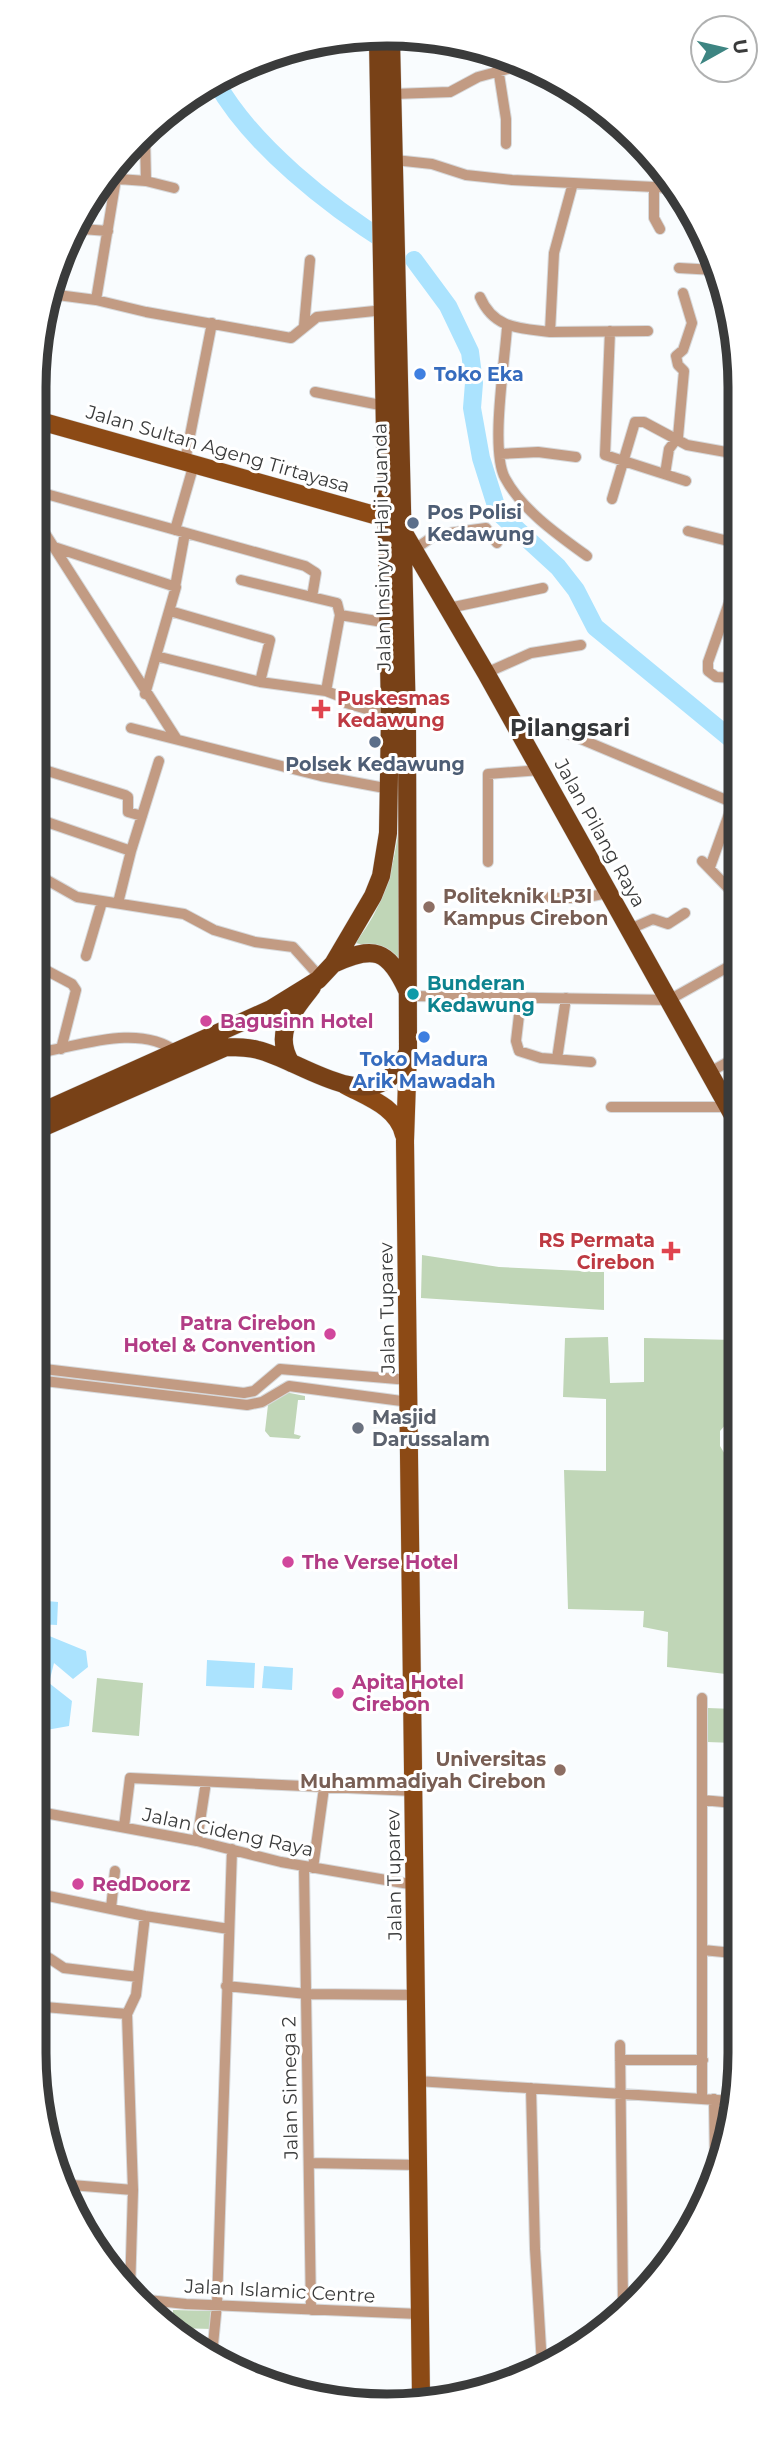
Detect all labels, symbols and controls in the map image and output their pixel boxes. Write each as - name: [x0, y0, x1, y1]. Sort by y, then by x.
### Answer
- north arrow: [689, 14, 759, 84]
- text: U: [728, 38, 753, 56]
- place label: Toko Eka: [434, 363, 524, 386]
- marker: Toko Eka: [412, 366, 428, 382]
- street label: Jalan Sultan Ageng Tirtayasa: [83, 400, 352, 498]
- street label: Jalan Insinyur Haji Juanda: [368, 423, 396, 672]
- place label: Pos Polisi Kedawung: [427, 501, 535, 546]
- marker: Pos Polisi Kedawung: [405, 515, 421, 531]
- place label: Puskesmas Kedawung: [337, 687, 450, 732]
- marker: Puskesmas Kedawung: [311, 699, 331, 719]
- district label: Pilangsari: [510, 714, 630, 742]
- marker: Polsek Kedawung: [367, 734, 383, 750]
- place label: Polsek Kedawung: [285, 753, 465, 776]
- street label: Jalan Pilang Raya: [549, 754, 650, 911]
- place label: Politeknik LP3I Kampus Cirebon: [443, 885, 608, 930]
- marker: Politeknik LP3I Kampus Cirebon: [421, 899, 437, 915]
- place label: Bunderan Kedawung: [427, 972, 535, 1017]
- marker: Bunderan Kedawung: [405, 986, 421, 1002]
- place label: Bagusinn Hotel: [220, 1010, 374, 1033]
- marker: Bagusinn Hotel: [198, 1013, 214, 1029]
- marker: Toko Madura Arik Mawadah: [416, 1029, 432, 1045]
- place label: Toko Madura Arik Mawadah: [351, 1048, 496, 1093]
- place label: RS Permata Cirebon: [538, 1229, 655, 1274]
- street label: Jalan Tuparev: [374, 1241, 400, 1375]
- marker: RS Permata Cirebon: [661, 1241, 681, 1261]
- place label: Patra Cirebon Hotel & Convention: [123, 1312, 316, 1357]
- marker: Patra Cirebon Hotel & Convention: [322, 1326, 338, 1342]
- place label: Masjid Darussalam: [372, 1406, 490, 1451]
- marker: Masjid Darussalam: [350, 1420, 366, 1436]
- place label: The Verse Hotel: [302, 1551, 459, 1574]
- marker: The Verse Hotel: [280, 1554, 296, 1570]
- place label: Apita Hotel Cirebon: [351, 1671, 464, 1716]
- marker: Apita Hotel Cirebon: [330, 1685, 346, 1701]
- place label: Universitas Muhammadiyah Cirebon: [300, 1748, 546, 1793]
- marker: Universitas Muhammadiyah Cirebon: [552, 1762, 568, 1778]
- street label: Jalan Cideng Raya: [139, 1802, 316, 1861]
- street label: Jalan Tuparev: [381, 1808, 407, 1942]
- place label: RedDoorz: [92, 1873, 190, 1896]
- marker: RedDoorz: [70, 1876, 86, 1892]
- street label: Jalan Simega 2: [277, 2016, 303, 2161]
- street label: Jalan Islamic Centre: [183, 2274, 376, 2307]

